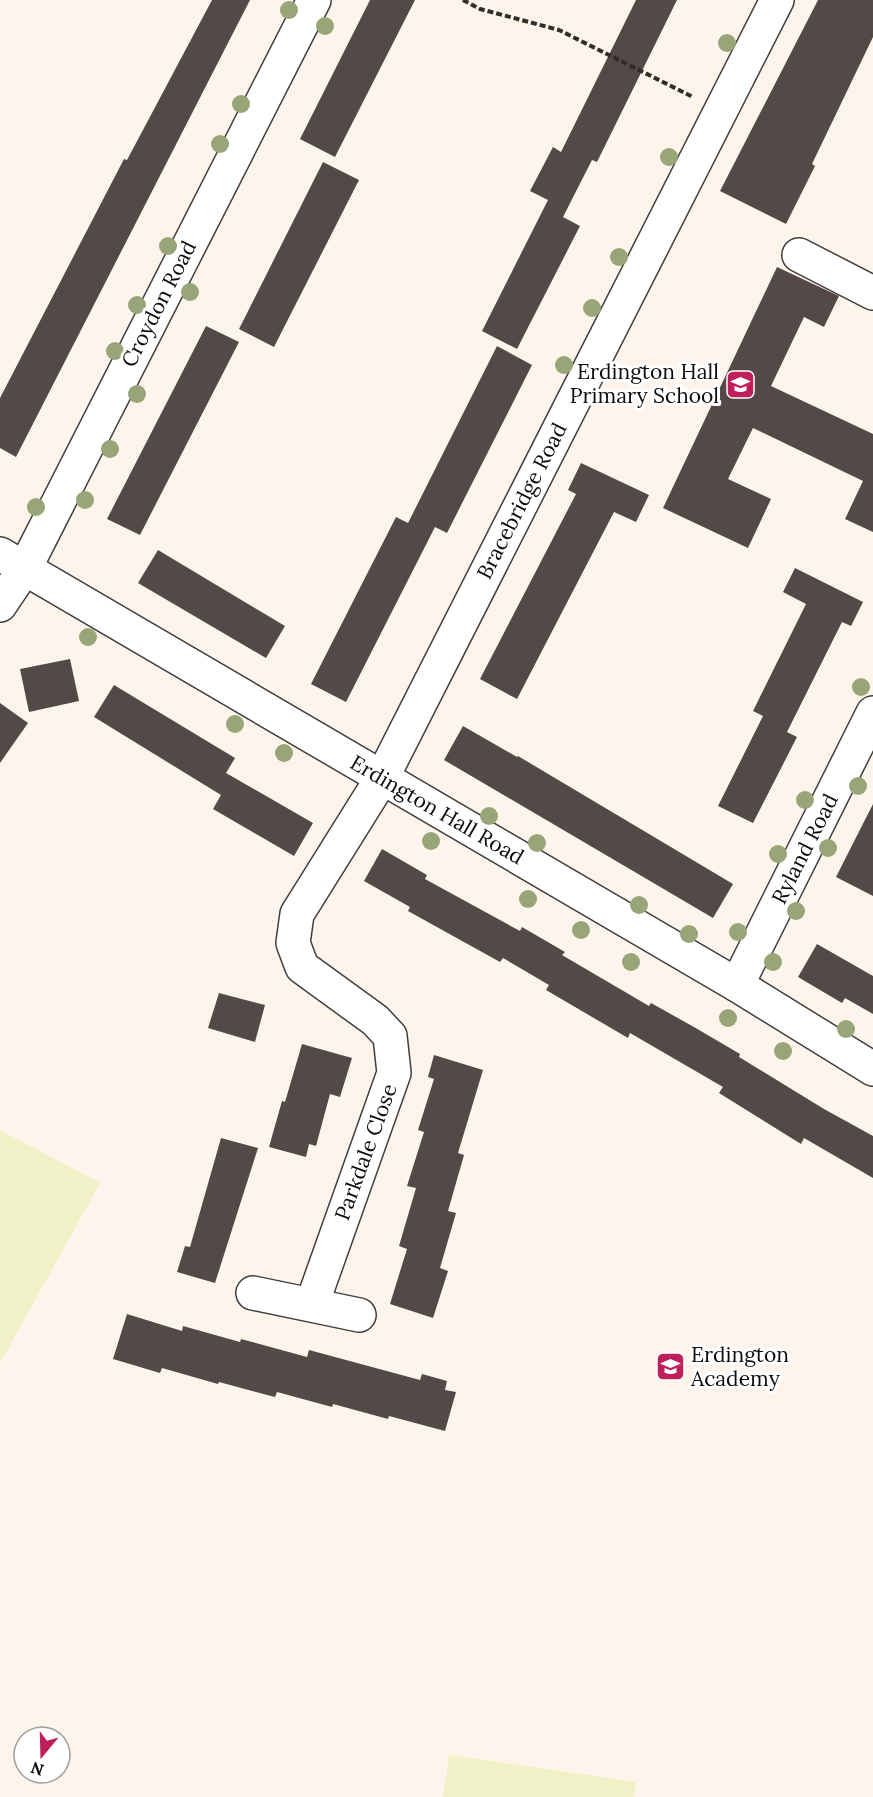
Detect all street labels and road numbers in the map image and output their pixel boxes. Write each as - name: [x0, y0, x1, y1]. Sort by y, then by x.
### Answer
- street label: Croydon Road: [115, 236, 202, 372]
- street label: Bracebridge Road: [470, 418, 573, 584]
- street label: Erdington Hall Road: [346, 749, 529, 870]
- street label: Ryland Road: [765, 789, 844, 908]
- street label: Parkdale Close: [328, 1080, 403, 1224]

